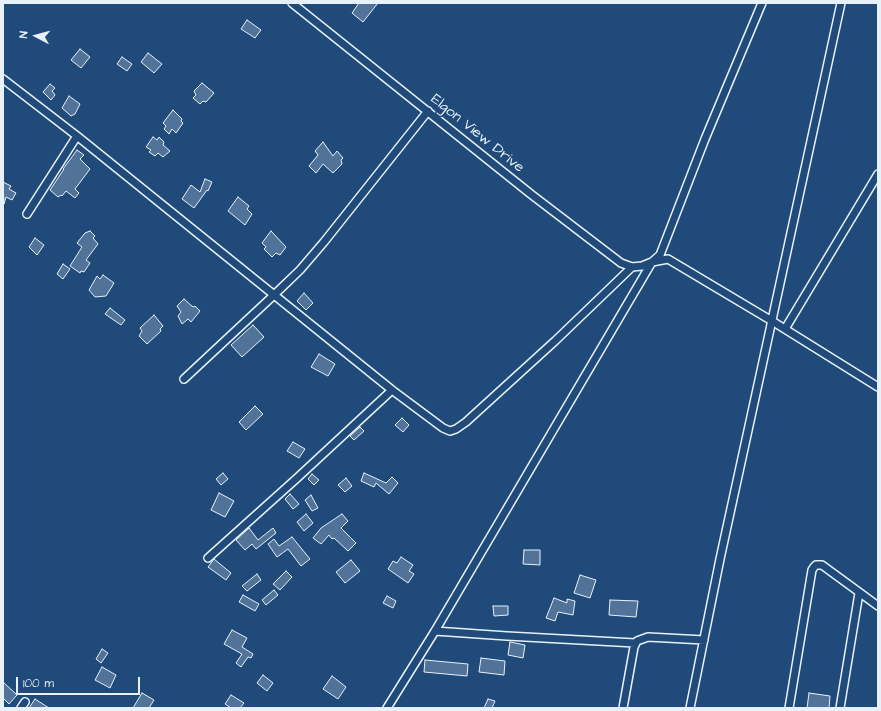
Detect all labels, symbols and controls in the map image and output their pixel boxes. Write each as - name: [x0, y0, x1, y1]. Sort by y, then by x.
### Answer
- north arrow: [16, 16, 56, 56]
- text: N: [16, 30, 31, 39]
- street label: Elgon View Drive: [427, 91, 527, 177]
- scale bar: [18, 669, 142, 695]
- text: 100 m: [23, 675, 54, 692]

